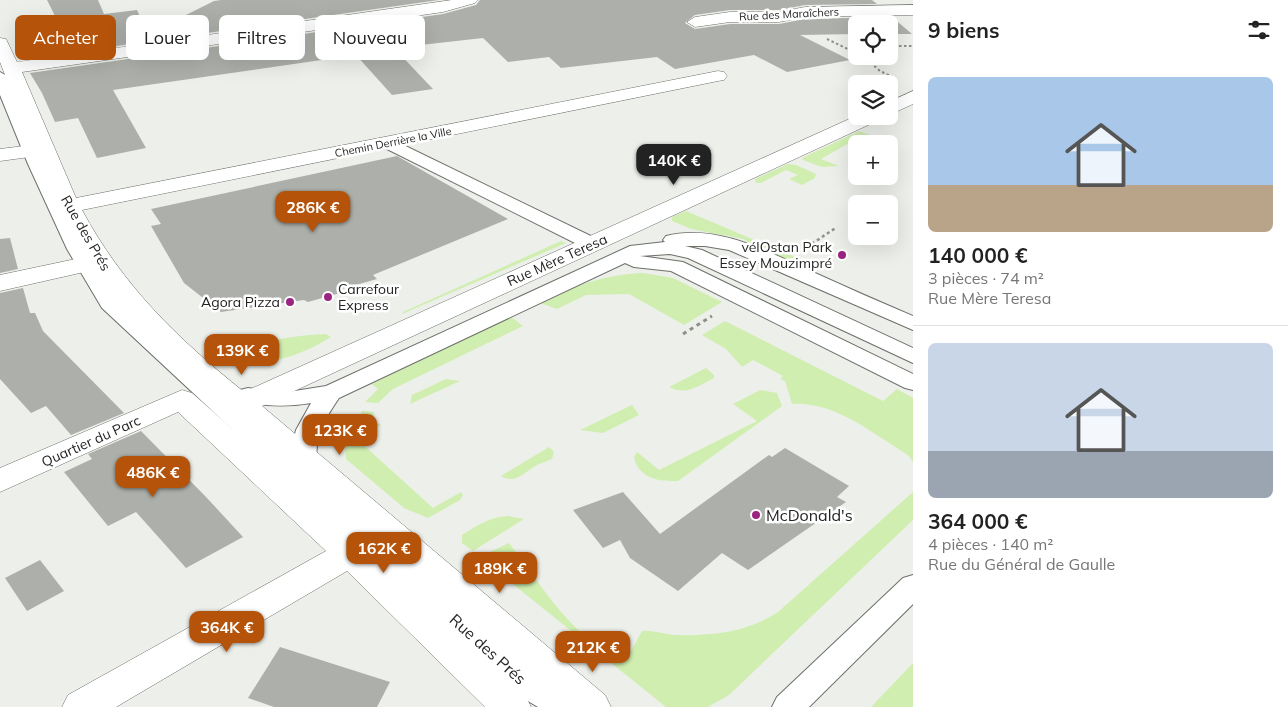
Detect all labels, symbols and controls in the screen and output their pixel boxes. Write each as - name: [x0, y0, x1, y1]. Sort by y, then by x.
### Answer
- street label: Rue des Maraîchers: [739, 4, 839, 24]
- chip: Acheter: [15, 15, 116, 60]
- chip: Louer: [126, 15, 209, 60]
- chip: Filtres: [219, 15, 305, 60]
- chip: Nouveau: [315, 15, 425, 60]
- map controls: [848, 15, 898, 245]
- button: locate: [848, 15, 898, 65]
- icon: filters: [1245, 16, 1273, 44]
- text: 9 biens: [928, 17, 1000, 43]
- button: layers: [848, 75, 898, 125]
- icon: home: [1056, 110, 1146, 200]
- street label: Chemin Derrière la Ville: [333, 124, 453, 160]
- button: +: [848, 135, 898, 185]
- pin: 140K €: [633, 144, 715, 186]
- text: 140K €: [647, 150, 701, 170]
- pin: 286K €: [272, 190, 354, 233]
- street label: Rue des Prés: [57, 192, 115, 274]
- button: −: [848, 195, 898, 245]
- text: 286K €: [286, 197, 340, 217]
- street label: Rue Mère Teresa: [504, 230, 610, 290]
- place label: vélOstan Park Essey Mouzimpré: [719, 238, 833, 272]
- text: 140 000 €: [928, 242, 1028, 268]
- marker: vélOstan Park Essey Mouzimpré: [836, 249, 848, 261]
- text: 3 pièces · 74 m²: [928, 268, 1044, 288]
- place label: Carrefour Express: [338, 280, 400, 314]
- text: Rue Mère Teresa: [928, 288, 1051, 308]
- marker: Carrefour Express: [322, 291, 334, 303]
- place label: Agora Pizza: [201, 293, 280, 311]
- marker: Agora Pizza: [284, 296, 296, 308]
- pin: 139K €: [201, 334, 283, 376]
- text: 139K €: [215, 340, 269, 360]
- icon: home: [1056, 375, 1146, 465]
- street label: Quartier du Parc: [39, 411, 143, 471]
- pin: 123K €: [299, 414, 381, 456]
- text: 123K €: [313, 420, 367, 440]
- pin: 486K €: [112, 456, 194, 498]
- text: 486K €: [126, 462, 180, 482]
- place label: McDonald's: [766, 505, 853, 525]
- text: 364 000 €: [928, 508, 1028, 534]
- marker: McDonald's: [750, 509, 762, 521]
- pin: 162K €: [343, 532, 425, 574]
- text: 4 pièces · 140 m²: [928, 534, 1053, 554]
- text: 162K €: [357, 538, 411, 558]
- pin: 189K €: [459, 552, 541, 594]
- text: Rue du Général de Gaulle: [928, 554, 1115, 574]
- text: 189K €: [473, 558, 527, 578]
- street label: Rue des Prés: [446, 609, 530, 689]
- pin: 364K €: [186, 610, 268, 653]
- text: 364K €: [200, 617, 254, 637]
- pin: 212K €: [552, 630, 634, 673]
- text: 212K €: [566, 637, 620, 657]

